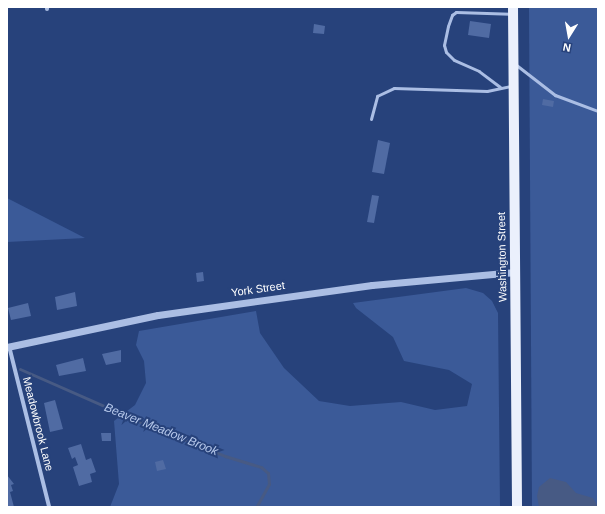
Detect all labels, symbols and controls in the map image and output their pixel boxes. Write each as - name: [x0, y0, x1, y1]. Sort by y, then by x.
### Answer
- north arrow: [549, 16, 589, 56]
- text: N: [562, 41, 572, 54]
- street label: Washington Street: [495, 212, 509, 302]
- street label: York Street: [230, 279, 286, 299]
- street label: Meadowbrook Lane: [20, 376, 56, 472]
- water label: Beaver Meadow Brook: [102, 401, 220, 459]

